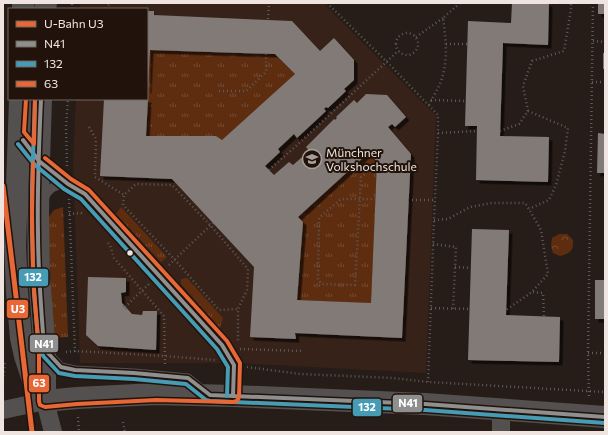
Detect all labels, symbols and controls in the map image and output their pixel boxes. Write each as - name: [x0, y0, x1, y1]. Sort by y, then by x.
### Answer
- legend: [8, 8, 148, 100]
- text: U-Bahn U3: [44, 16, 104, 30]
- text: N41: [44, 36, 65, 50]
- text: 132: [44, 56, 63, 70]
- text: 63: [44, 76, 58, 90]
- place label: Münchner Volkshochschule: [326, 145, 417, 173]
- school or university icon: Münchner Volkshochschule: [301, 148, 323, 170]
- unlabelled marker: [125, 248, 135, 258]
- line badge: 132: [18, 268, 49, 287]
- text: 132: [24, 270, 42, 283]
- line badge: U3: [6, 299, 29, 319]
- text: U3: [11, 302, 25, 315]
- line badge: N41: [29, 334, 59, 353]
- text: N41: [34, 337, 54, 350]
- line badge: 63: [28, 374, 50, 393]
- text: 63: [32, 376, 46, 389]
- line badge: N41: [392, 394, 423, 413]
- text: N41: [398, 396, 418, 409]
- line badge: 132: [352, 398, 382, 417]
- text: 132: [358, 400, 376, 413]

